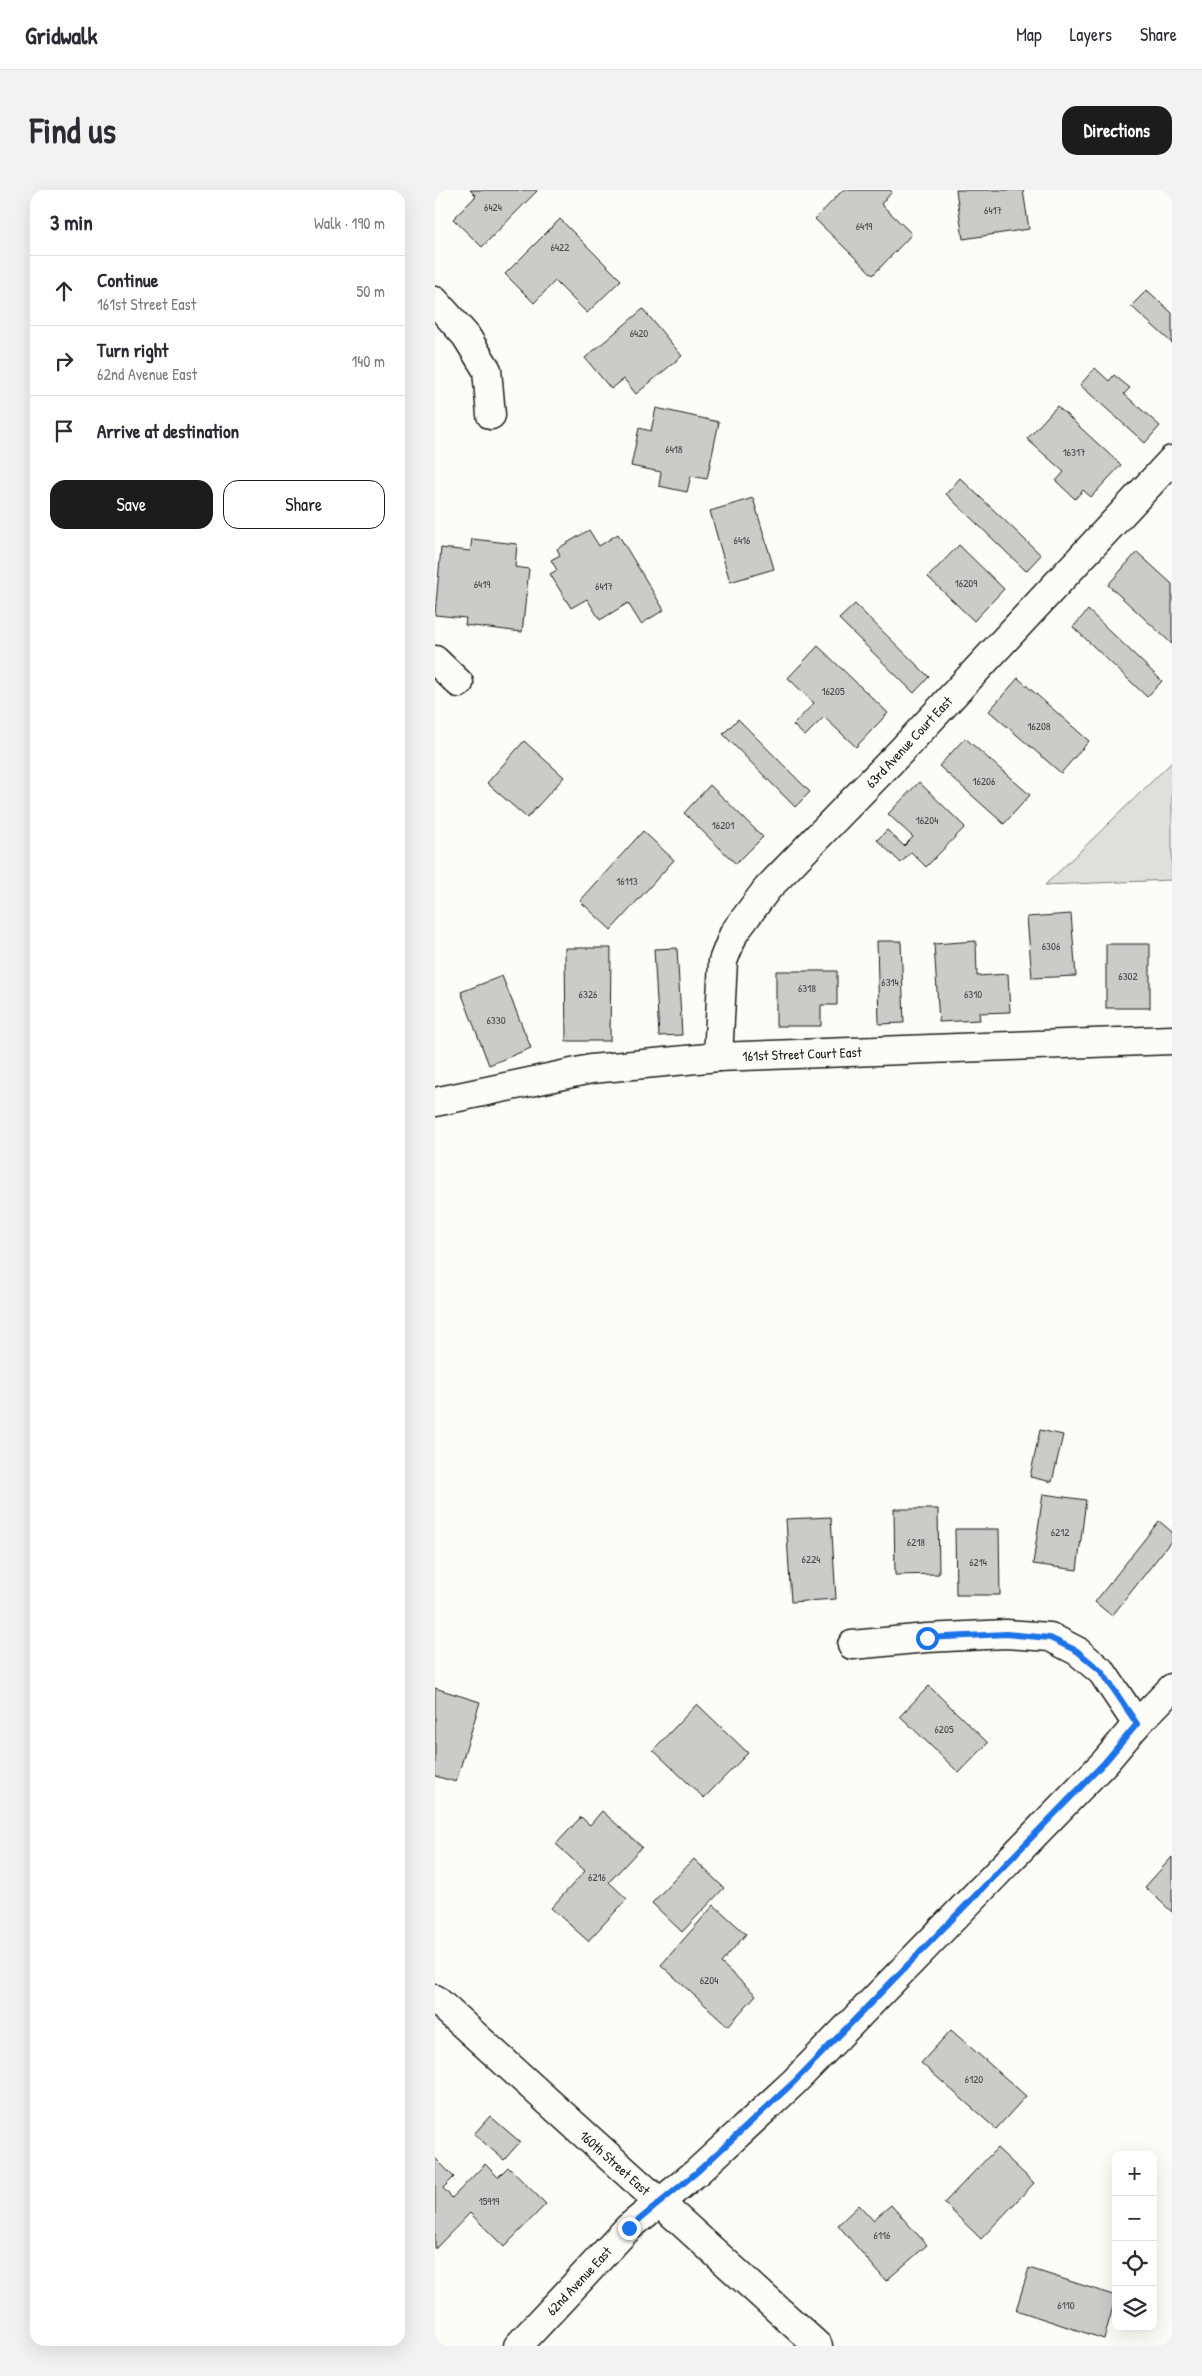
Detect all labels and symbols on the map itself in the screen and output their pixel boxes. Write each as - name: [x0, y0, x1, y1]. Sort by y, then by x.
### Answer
- house number: 6424: [484, 200, 502, 214]
- house number: 6417: [984, 203, 1002, 217]
- house number: 6419: [856, 219, 872, 233]
- house number: 6422: [551, 240, 569, 254]
- house number: 6420: [630, 326, 648, 340]
- house number: 6418: [665, 442, 683, 456]
- house number: 16317: [1063, 445, 1085, 459]
- house number: 6416: [734, 533, 751, 547]
- house number: 16209: [955, 576, 977, 590]
- house number: 6419: [474, 577, 490, 591]
- house number: 6417: [595, 579, 613, 593]
- house number: 16205: [821, 684, 845, 698]
- street label: 63rd Avenue Court East: [861, 692, 956, 792]
- house number: 16208: [1027, 719, 1051, 733]
- house number: 16206: [973, 774, 996, 788]
- house number: 16204: [916, 813, 938, 827]
- house number: 16201: [712, 818, 734, 832]
- house number: 16113: [616, 874, 638, 888]
- house number: 6306: [1042, 939, 1061, 953]
- house number: 6302: [1118, 969, 1138, 983]
- house number: 6314: [881, 975, 899, 989]
- house number: 6318: [798, 981, 816, 995]
- house number: 6326: [579, 987, 598, 1001]
- house number: 6310: [964, 987, 982, 1001]
- house number: 6330: [486, 1013, 506, 1027]
- street label: 161st Street Court East: [742, 1042, 862, 1065]
- house number: 6212: [1051, 1525, 1069, 1539]
- house number: 6218: [907, 1535, 925, 1549]
- house number: 6224: [802, 1552, 820, 1566]
- house number: 6214: [969, 1555, 987, 1569]
- route start: [916, 1627, 939, 1650]
- house number: 6205: [934, 1722, 954, 1736]
- house number: 6216: [588, 1870, 607, 1884]
- house number: 6204: [700, 1973, 718, 1987]
- house number: 6120: [965, 2072, 983, 2086]
- street label: 160th Street East: [576, 2126, 655, 2199]
- house number: 15919: [479, 2194, 499, 2208]
- route end: [618, 2217, 641, 2240]
- house number: 6116: [874, 2228, 891, 2242]
- street label: 62nd Avenue East: [542, 2242, 616, 2319]
- house number: 6110: [1057, 2298, 1075, 2312]

